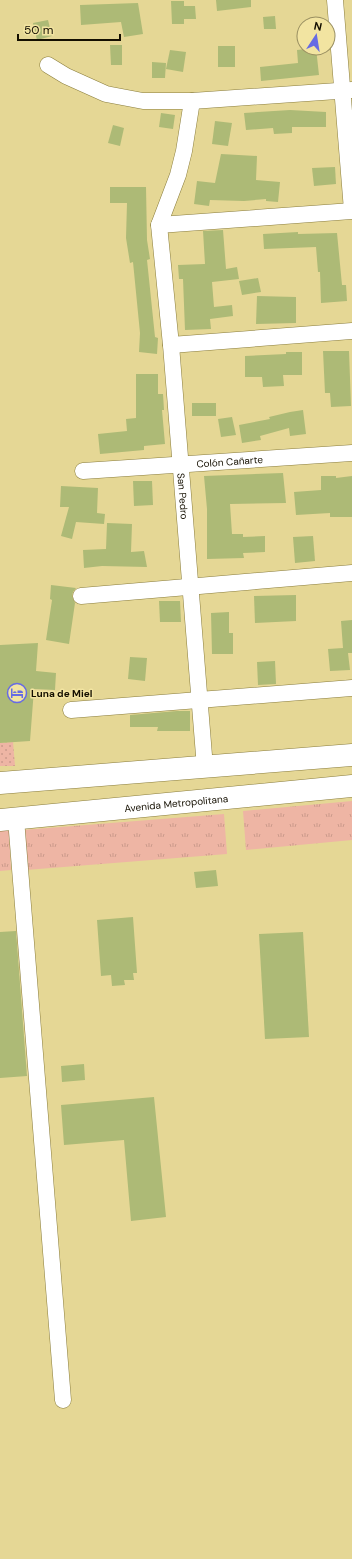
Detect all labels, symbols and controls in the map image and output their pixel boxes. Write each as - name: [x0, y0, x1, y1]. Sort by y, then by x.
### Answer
- scale bar: [18, 16, 120, 42]
- north arrow: [296, 16, 336, 56]
- text: N: [313, 19, 323, 34]
- text: 50 m: [24, 22, 53, 38]
- street label: Colón Cañarte: [196, 452, 264, 470]
- street label: San Pedro: [175, 472, 191, 520]
- hotel icon: Luna de Miel: [6, 682, 28, 704]
- place label: Luna de Miel: [31, 687, 93, 700]
- street label: Avenida Metropolitana: [124, 792, 229, 814]

